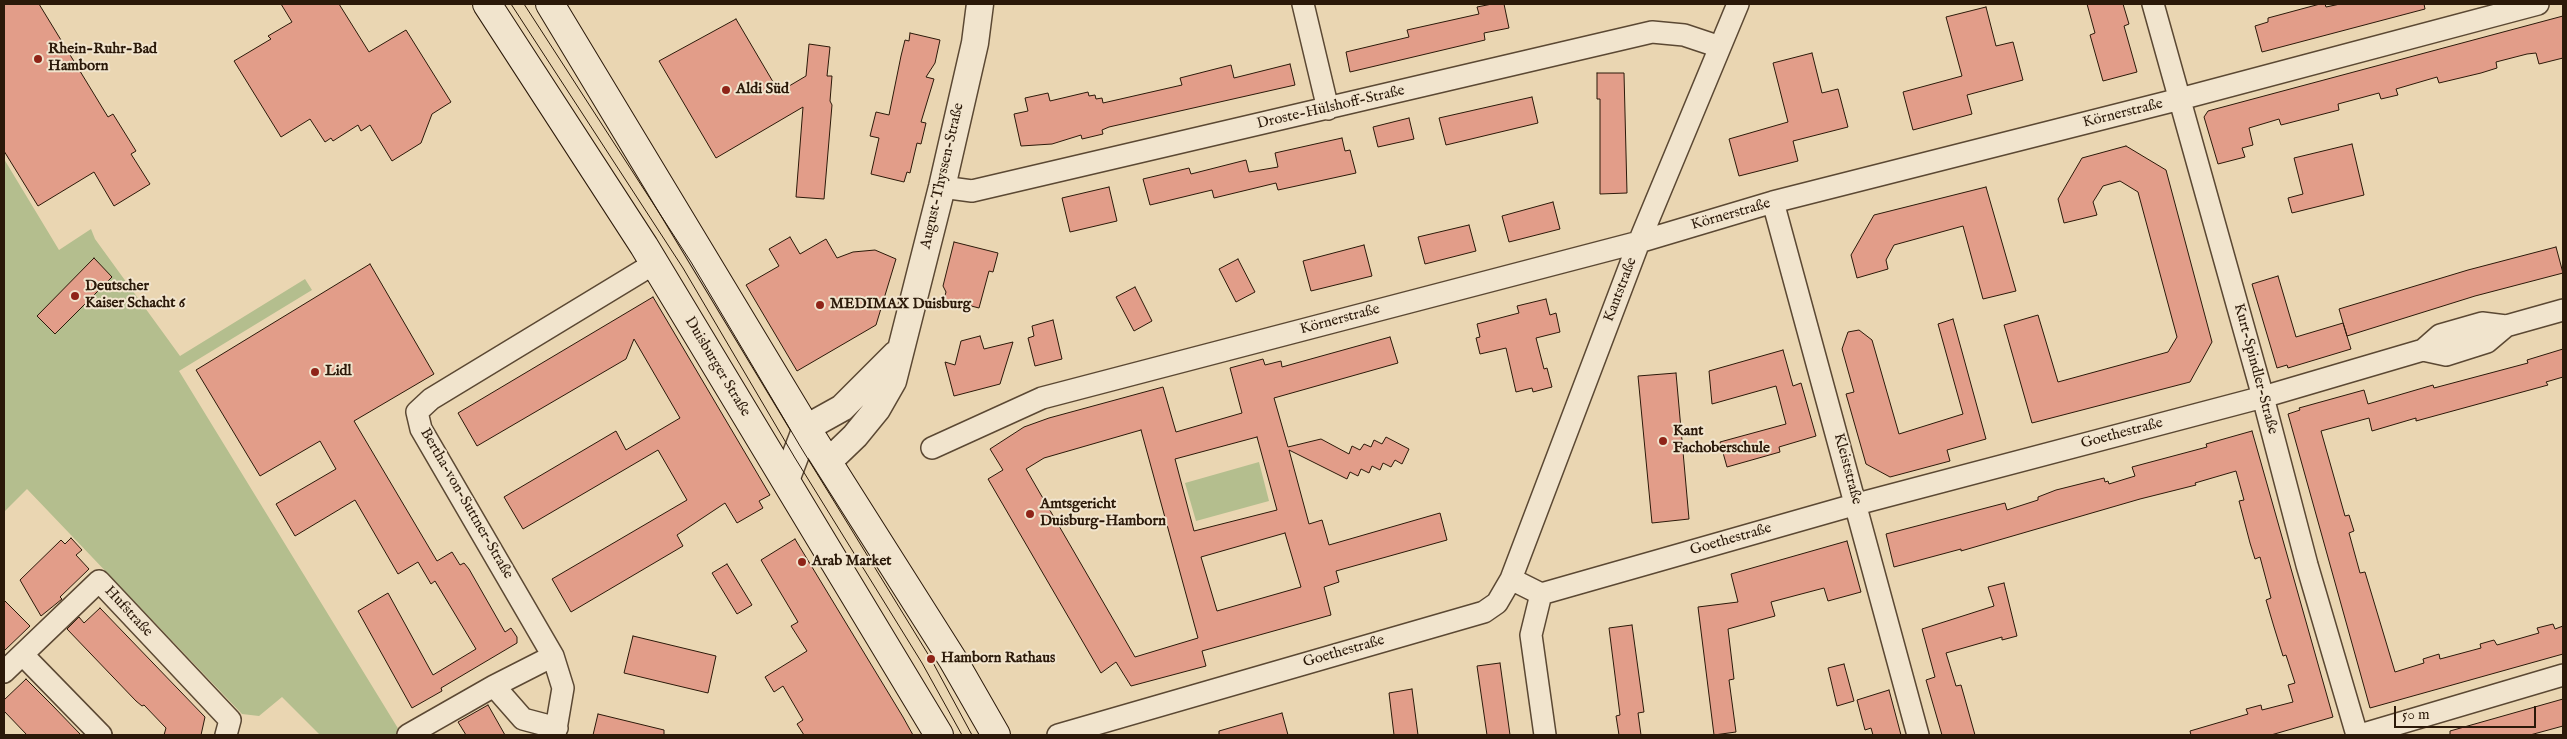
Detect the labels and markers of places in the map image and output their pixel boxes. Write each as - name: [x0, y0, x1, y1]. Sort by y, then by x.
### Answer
- place label: Rhein-Ruhr-Bad Hamborn: [48, 41, 157, 76]
- marker: Rhein-Ruhr-Bad Hamborn: [32, 53, 44, 65]
- place label: Aldi Süd: [736, 81, 789, 99]
- marker: Aldi Süd: [720, 84, 732, 96]
- place label: Deutscher Kaiser Schacht 6: [85, 278, 185, 313]
- marker: Deutscher Kaiser Schacht 6: [69, 290, 81, 302]
- place label: MEDIMAX Duisburg: [830, 296, 971, 314]
- marker: MEDIMAX Duisburg: [814, 299, 826, 311]
- place label: Lidl: [325, 363, 352, 381]
- marker: Lidl: [309, 366, 321, 378]
- place label: Kant Fachoberschule: [1673, 423, 1770, 458]
- marker: Kant Fachoberschule: [1657, 435, 1669, 447]
- place label: Amtsgericht Duisburg-Hamborn: [1040, 496, 1166, 531]
- marker: Amtsgericht Duisburg-Hamborn: [1024, 508, 1036, 520]
- place label: Arab Market: [812, 553, 891, 571]
- marker: Arab Market: [796, 556, 808, 568]
- place label: Hamborn Rathaus: [941, 650, 1055, 668]
- marker: Hamborn Rathaus: [925, 653, 937, 665]

